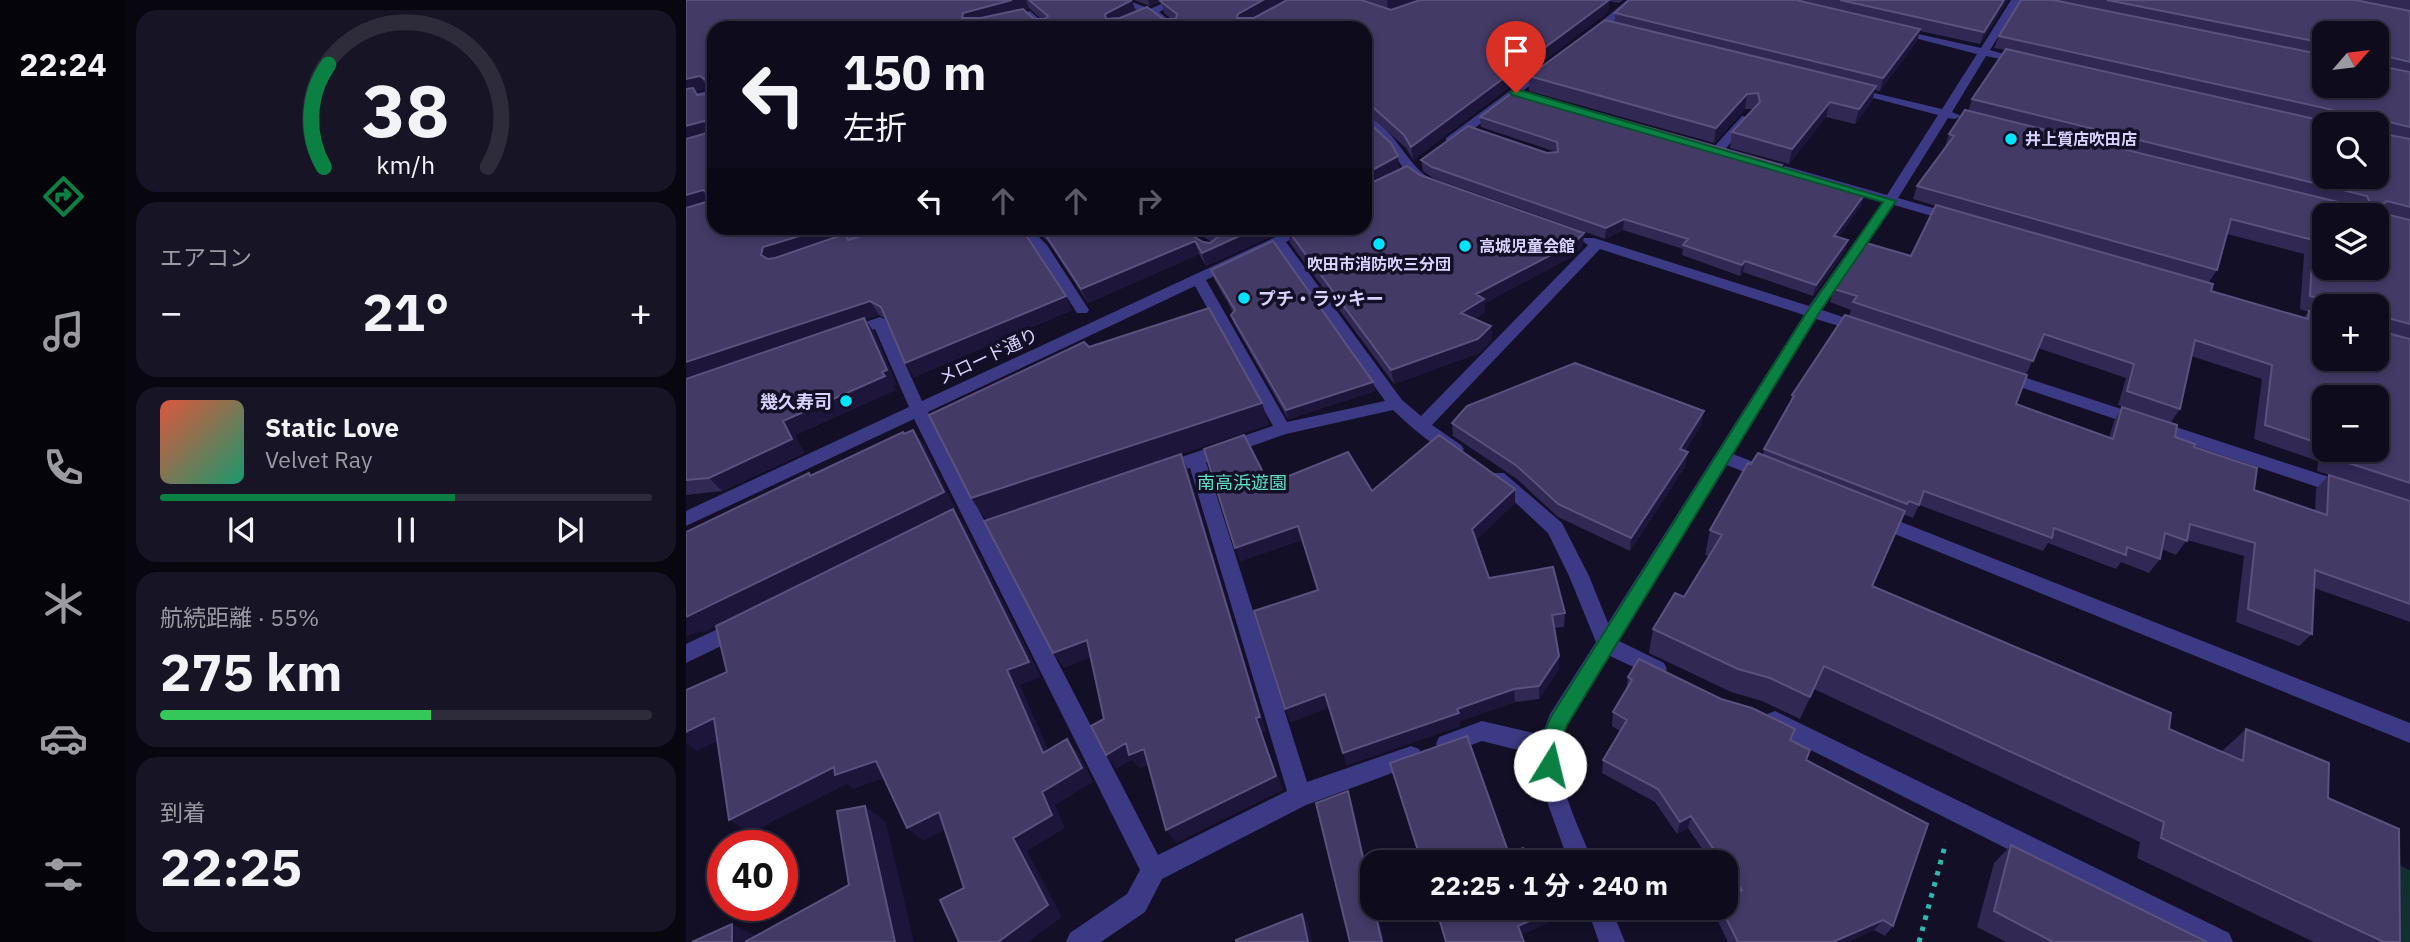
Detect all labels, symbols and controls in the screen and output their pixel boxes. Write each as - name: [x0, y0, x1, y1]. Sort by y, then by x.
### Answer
- pin: [1486, 21, 1546, 93]
- north arrow: [2312, 21, 2389, 98]
- map controls: [2312, 21, 2389, 462]
- icon: arrive: [1497, 32, 1535, 70]
- text: 150 m: [843, 40, 987, 103]
- text: 22:24: [19, 43, 107, 85]
- icon: left: [728, 49, 819, 140]
- text: 38: [362, 62, 450, 157]
- text: 左折: [843, 106, 907, 148]
- button: search: [2312, 112, 2389, 189]
- place label: 井上質店吹田店: [2025, 129, 2137, 149]
- marker: 井上質店吹田店: [2003, 131, 2019, 147]
- text: km/h: [377, 148, 435, 181]
- icon: directions: [39, 172, 88, 221]
- icon: left: [911, 182, 949, 220]
- icon: ahead: [984, 182, 1022, 220]
- icon: ahead: [1057, 182, 1095, 220]
- icon: right: [1130, 182, 1168, 220]
- button: layers: [2312, 203, 2389, 280]
- marker: 吹田市消防吹三分団: [1371, 236, 1387, 252]
- place label: 高城児童会館: [1479, 236, 1575, 256]
- marker: 高城児童会館: [1457, 238, 1473, 254]
- text: エアコン: [160, 242, 252, 272]
- place label: 吹田市消防吹三分団: [1307, 254, 1451, 274]
- text: 21°: [363, 278, 449, 345]
- text: −: [160, 287, 183, 336]
- text: +: [629, 287, 652, 336]
- place label: プチ・ラッキー: [1258, 287, 1384, 310]
- marker: プチ・ラッキー: [1236, 290, 1252, 306]
- button: +: [2312, 294, 2389, 371]
- icon: music: [39, 307, 88, 356]
- street label: メロード通り: [934, 323, 1042, 389]
- button: −: [2312, 385, 2389, 462]
- place label: 幾久寿司: [760, 390, 832, 413]
- marker: 幾久寿司: [838, 393, 854, 409]
- text: Static Love: [265, 410, 399, 444]
- icon: phone: [39, 443, 88, 492]
- text: Velvet Ray: [265, 444, 372, 474]
- park label: 南高浜遊園: [1197, 471, 1287, 494]
- icon: previous: [223, 511, 261, 549]
- icon: pause: [387, 511, 425, 549]
- icon: next: [551, 511, 589, 549]
- icon: climate: [39, 579, 88, 628]
- text: 航続距離 · 55%: [160, 602, 319, 632]
- text: 275 km: [160, 638, 342, 705]
- icon: car: [39, 714, 88, 763]
- position arrow: [1513, 728, 1587, 802]
- text: 到着: [160, 797, 206, 827]
- speed limit sign: 40: [707, 830, 798, 921]
- text: 22:25: [160, 833, 302, 900]
- icon: filters: [39, 850, 88, 899]
- text: 22:25 · 1 分 · 240 m: [1430, 868, 1668, 902]

